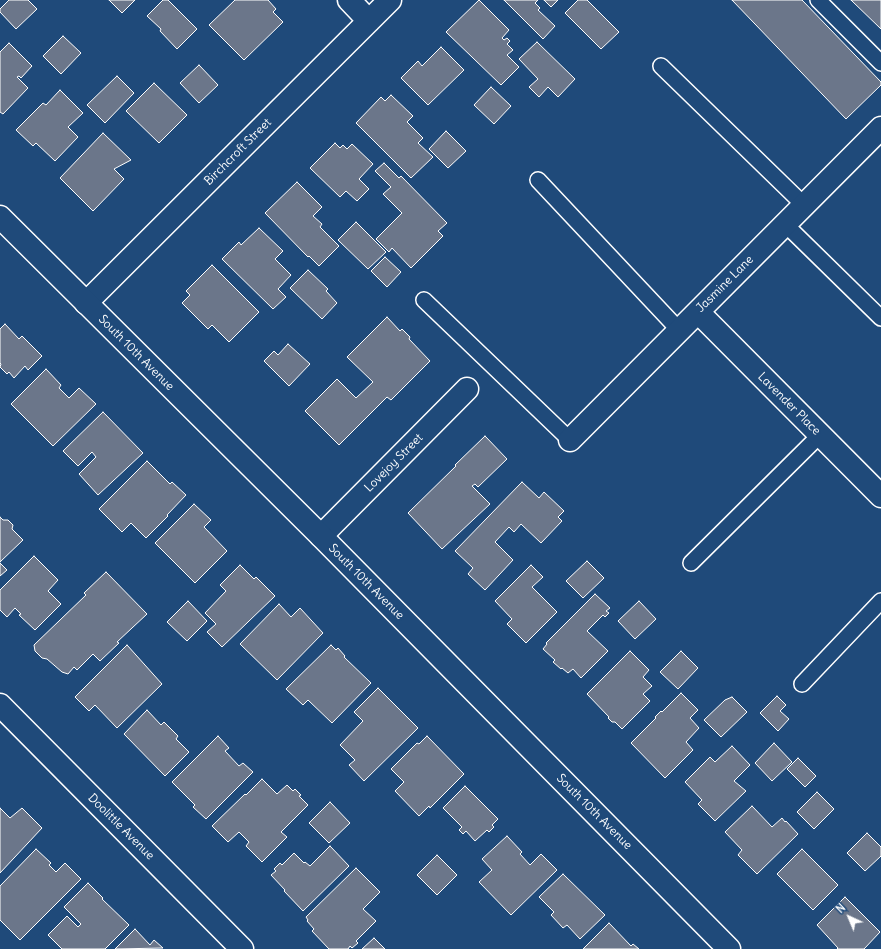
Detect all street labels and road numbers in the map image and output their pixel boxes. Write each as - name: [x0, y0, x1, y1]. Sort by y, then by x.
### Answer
- street label: Birchcroft Street: [202, 116, 274, 188]
- street label: Jasmine Lane: [694, 253, 756, 315]
- street label: South 10th Avenue: [95, 312, 177, 394]
- street label: Lavender Place: [755, 370, 823, 438]
- street label: Lovejoy Street: [362, 431, 426, 495]
- street label: South 10th Avenue: [325, 541, 407, 623]
- street label: South 10th Avenue: [553, 771, 635, 853]
- street label: Doolittle Avenue: [85, 791, 157, 863]

